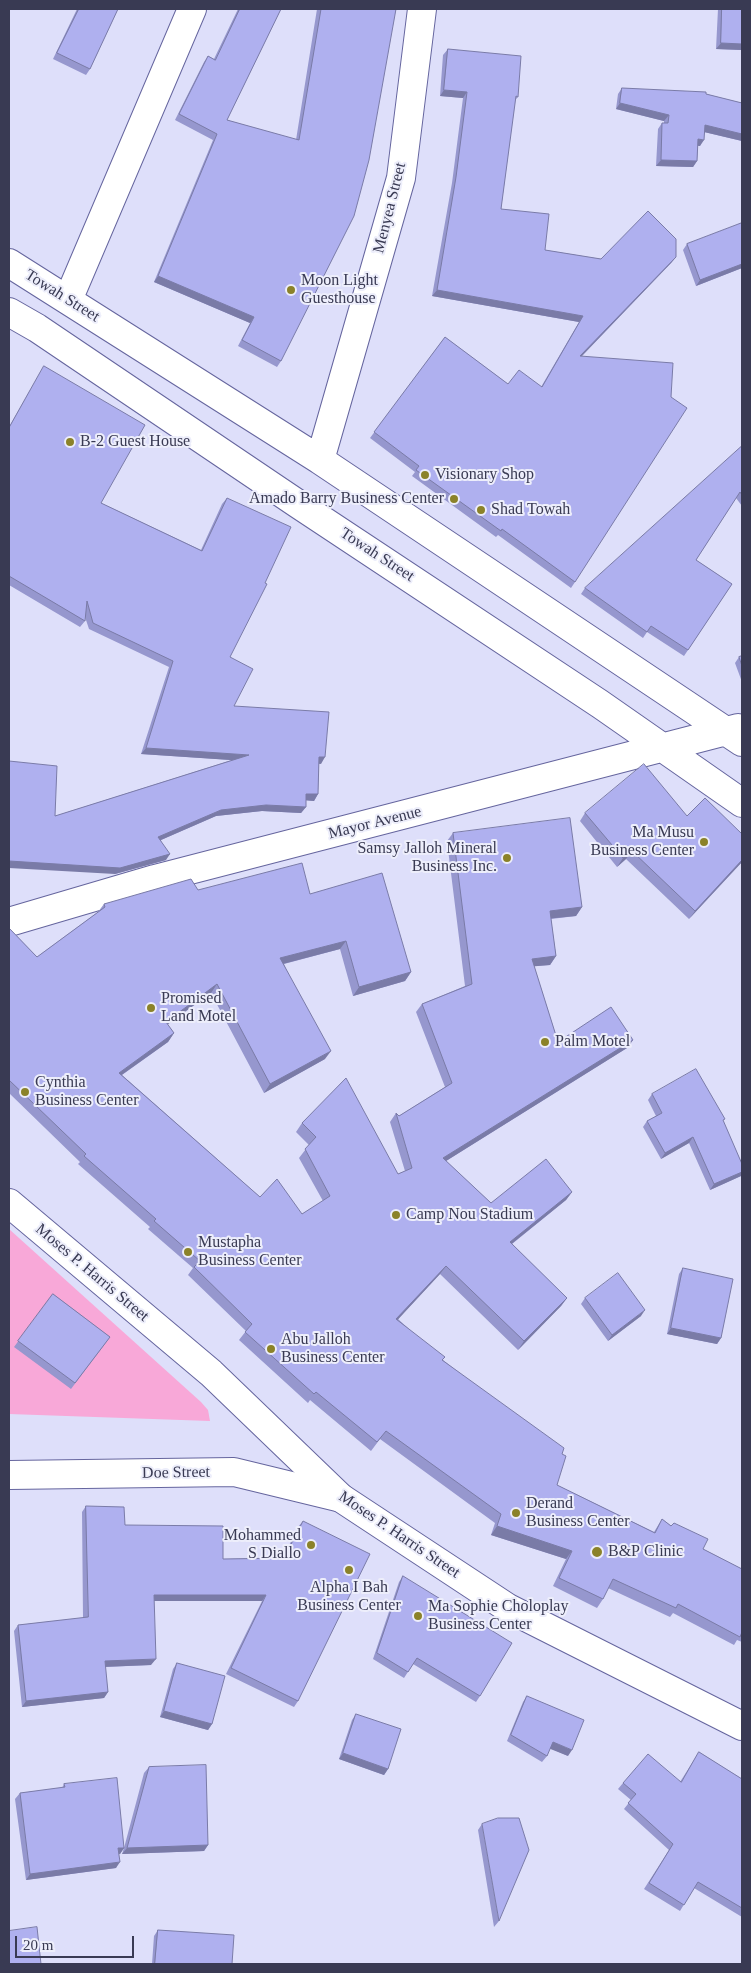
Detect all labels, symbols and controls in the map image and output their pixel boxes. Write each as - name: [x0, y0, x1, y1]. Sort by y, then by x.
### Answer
- street label: Menyea Street: [369, 161, 411, 255]
- street label: Towah Street: [21, 265, 103, 327]
- place label: Moon Light Guesthouse: [301, 271, 378, 309]
- marker: Moon Light Guesthouse: [285, 284, 297, 296]
- place label: B-2 Guest House: [80, 432, 190, 452]
- marker: B-2 Guest House: [64, 436, 76, 448]
- place label: Visionary Shop: [435, 465, 534, 485]
- marker: Visionary Shop: [419, 469, 431, 481]
- place label: Amado Barry Business Center: [249, 489, 444, 509]
- marker: Amado Barry Business Center: [448, 493, 460, 505]
- place label: Shad Towah: [491, 500, 570, 520]
- marker: Shad Towah: [475, 504, 487, 516]
- street label: Towah Street: [336, 524, 418, 586]
- street label: Mayor Avenue: [326, 802, 424, 844]
- place label: Ma Musu Business Center: [590, 823, 694, 861]
- marker: Ma Musu Business Center: [698, 836, 710, 848]
- place label: Samsy Jalloh Mineral Business Inc.: [357, 839, 497, 877]
- marker: Samsy Jalloh Mineral Business Inc.: [501, 852, 513, 864]
- place label: Promised Land Motel: [161, 989, 236, 1027]
- marker: Promised Land Motel: [145, 1002, 157, 1014]
- place label: Palm Motel: [555, 1032, 630, 1052]
- marker: Palm Motel: [539, 1036, 551, 1048]
- place label: Cynthia Business Center: [35, 1073, 139, 1111]
- marker: Cynthia Business Center: [19, 1086, 31, 1098]
- place label: Camp Nou Stadium: [406, 1205, 533, 1225]
- marker: Camp Nou Stadium: [390, 1209, 402, 1221]
- street label: Moses P. Harris Street: [31, 1220, 153, 1326]
- place label: Mustapha Business Center: [198, 1233, 302, 1271]
- marker: Mustapha Business Center: [182, 1246, 194, 1258]
- place label: Abu Jalloh Business Center: [281, 1330, 385, 1368]
- marker: Abu Jalloh Business Center: [265, 1343, 277, 1355]
- street label: Doe Street: [142, 1463, 210, 1483]
- street label: Moses P. Harris Street: [335, 1487, 463, 1583]
- place label: Derand Business Center: [526, 1494, 630, 1532]
- marker: Derand Business Center: [510, 1507, 522, 1519]
- place label: Mohammed S Diallo: [224, 1526, 301, 1564]
- marker: Mohammed S Diallo: [305, 1539, 317, 1551]
- place label: B&P Clinic: [608, 1542, 683, 1562]
- marker: B&P Clinic: [590, 1545, 604, 1559]
- marker: Alpha I Bah Business Center: [343, 1564, 355, 1576]
- place label: Alpha I Bah Business Center: [297, 1578, 401, 1616]
- place label: Ma Sophie Choloplay Business Center: [428, 1597, 568, 1635]
- marker: Ma Sophie Choloplay Business Center: [412, 1610, 424, 1622]
- scale bar: [18, 1926, 136, 1958]
- text: 20 m: [23, 1937, 53, 1953]

